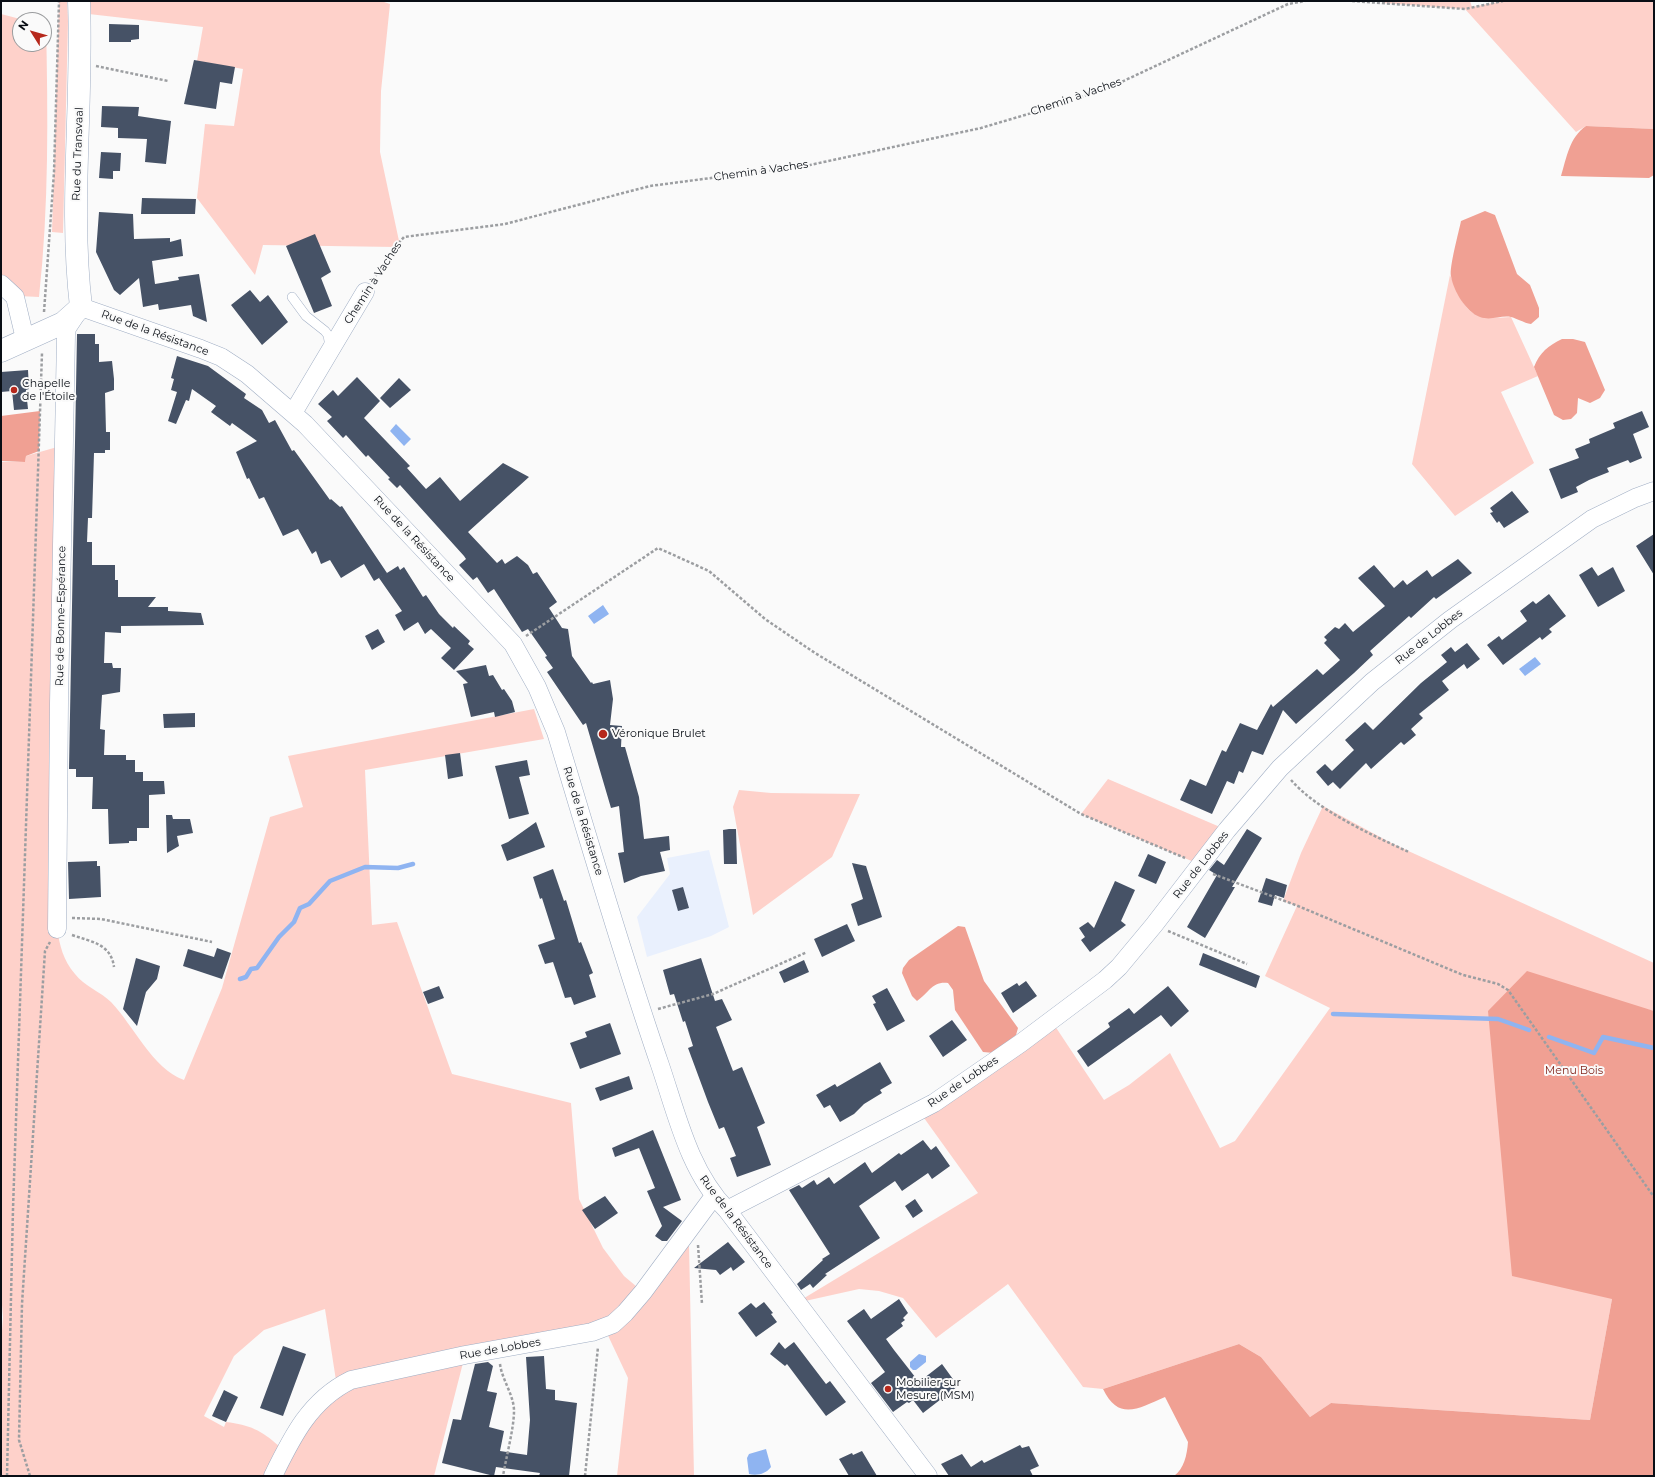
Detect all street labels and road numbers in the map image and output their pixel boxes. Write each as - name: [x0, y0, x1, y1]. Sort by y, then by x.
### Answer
- street label: Chemin à Vaches: [1029, 75, 1123, 119]
- street label: Rue du Transvaal: [70, 107, 86, 201]
- street label: Chemin à Vaches: [713, 158, 809, 184]
- street label: Chemin à Vaches: [342, 239, 404, 327]
- street label: Rue de la Résistance: [99, 307, 211, 359]
- street label: Rue de la Résistance: [371, 493, 457, 585]
- street label: Rue de Bonne-Espérance: [53, 546, 69, 686]
- street label: Rue de Lobbes: [1393, 607, 1465, 667]
- street label: Rue de la Résistance: [560, 765, 606, 877]
- street label: Rue de Lobbes: [1171, 829, 1231, 901]
- street label: Rue de Lobbes: [925, 1054, 1001, 1110]
- street label: Rue de la Résistance: [697, 1173, 775, 1271]
- street label: Rue de Lobbes: [458, 1335, 542, 1363]

